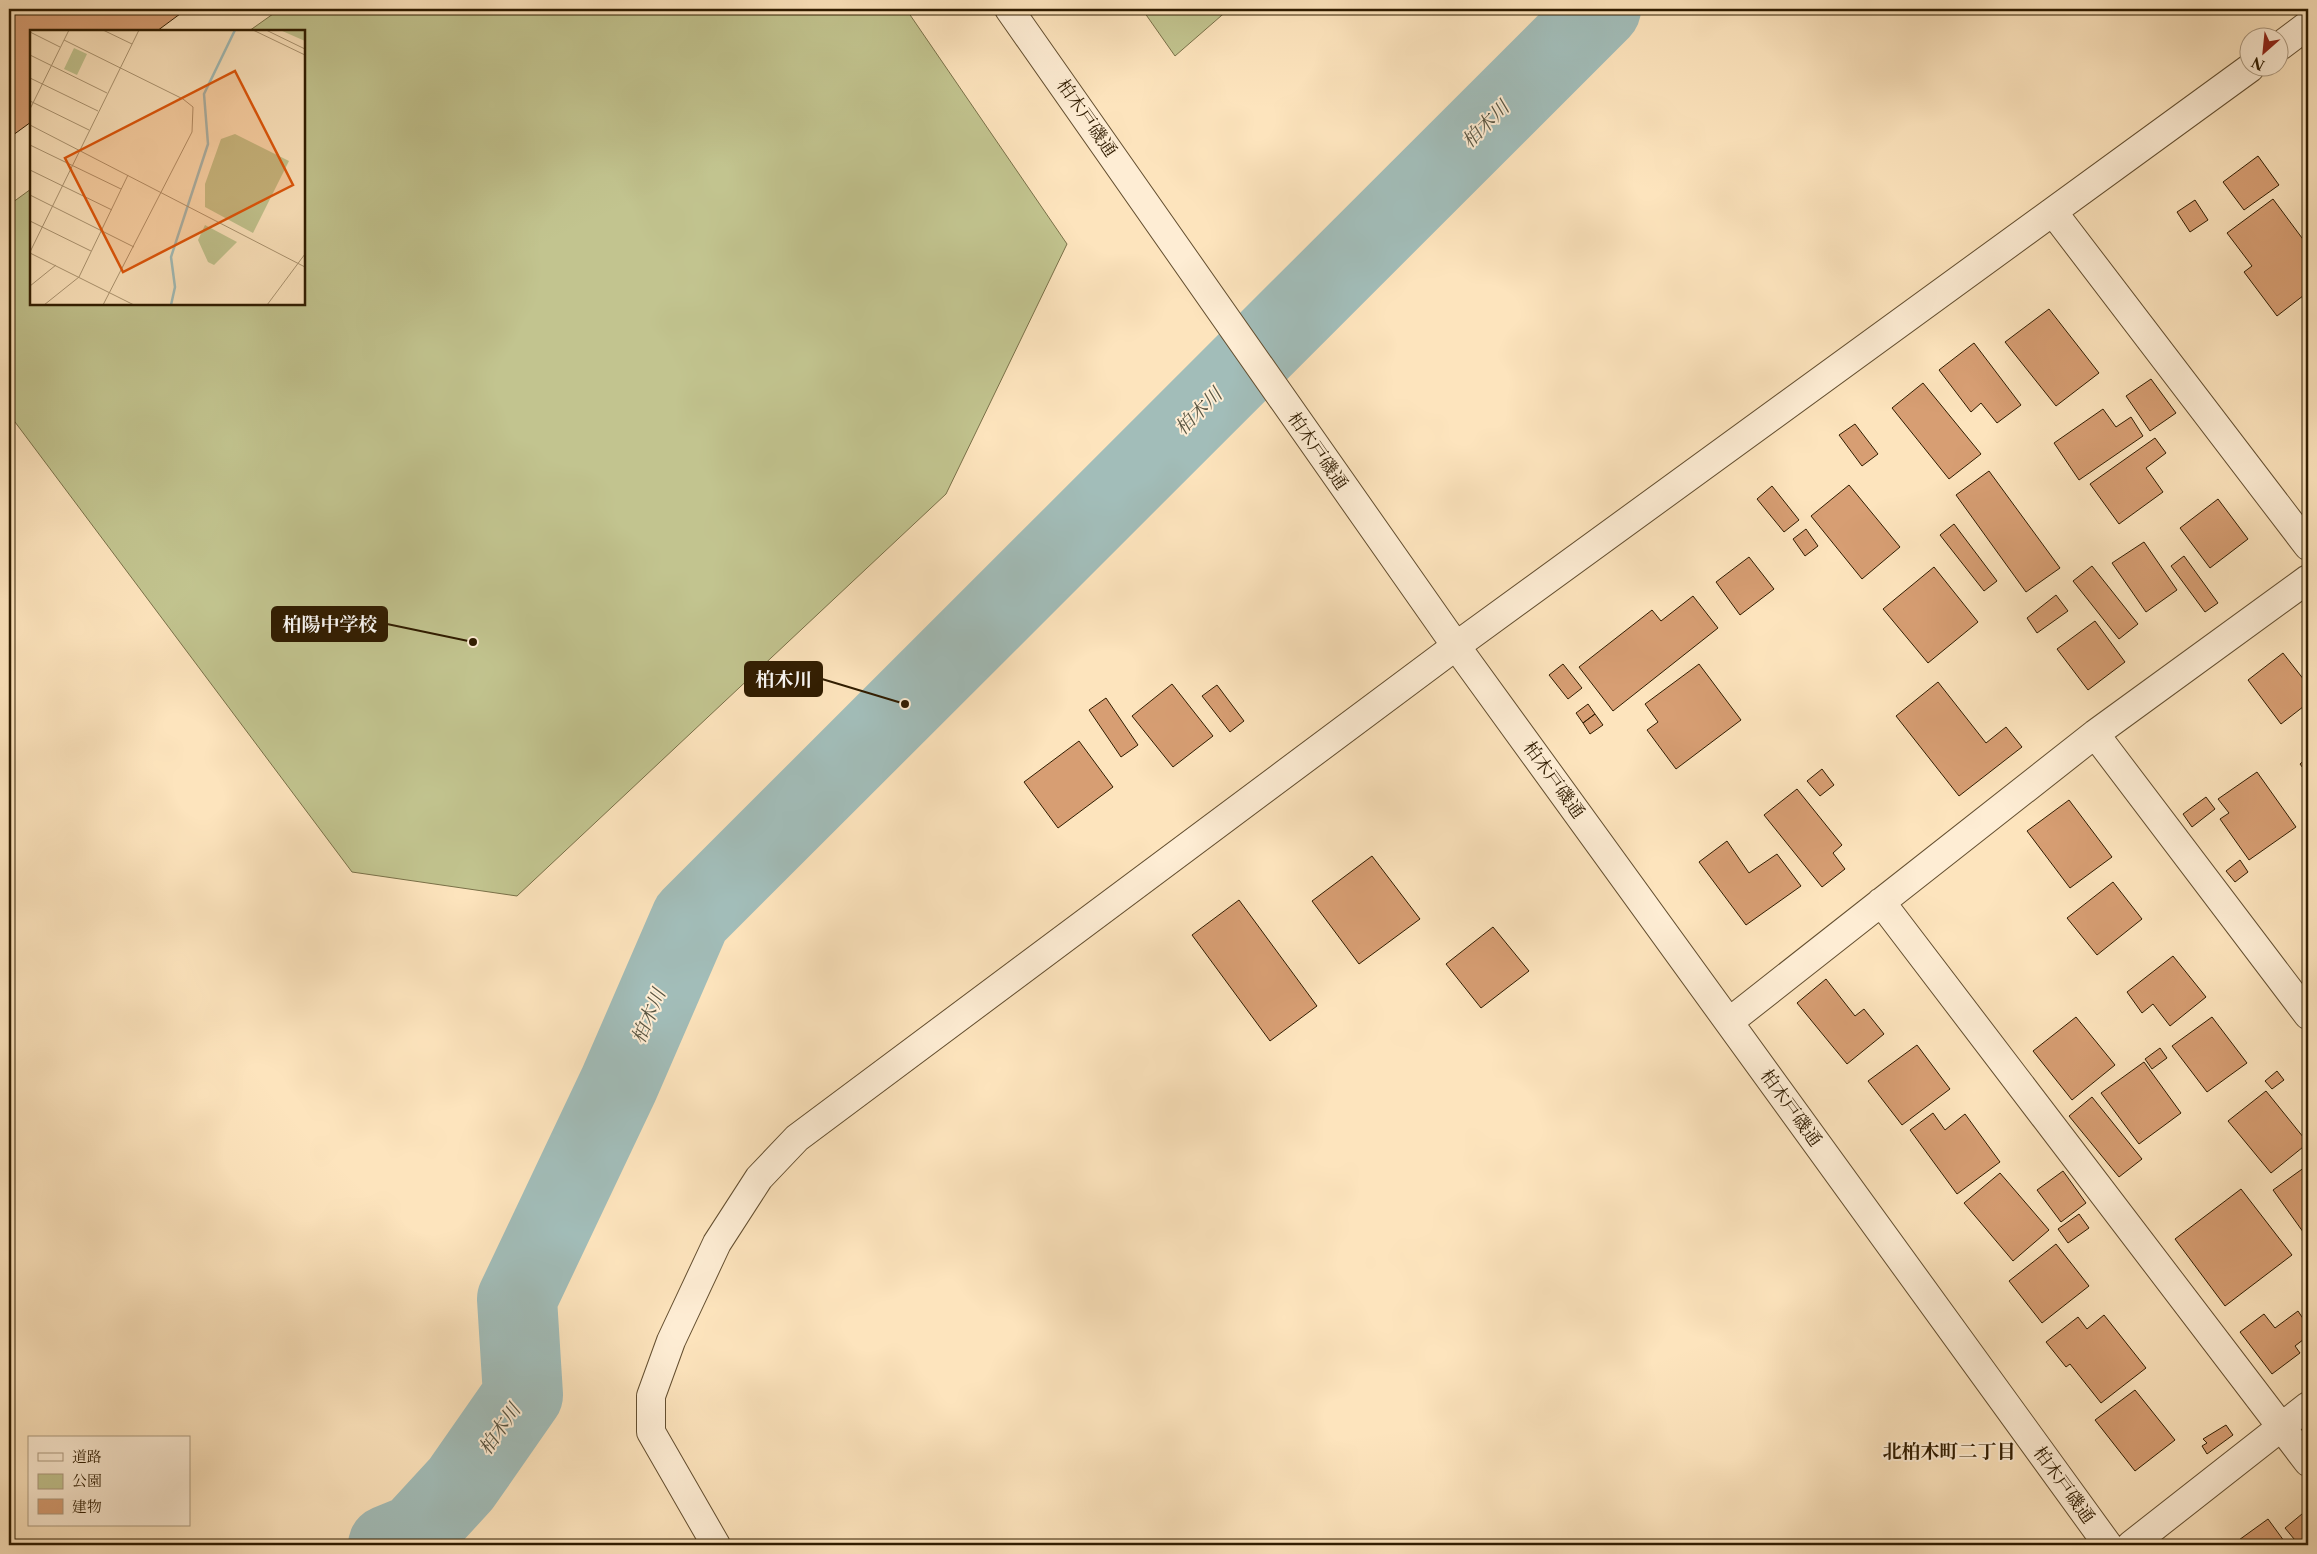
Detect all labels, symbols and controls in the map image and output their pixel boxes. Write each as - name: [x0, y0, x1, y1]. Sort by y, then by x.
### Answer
- north arrow: [2240, 28, 2290, 78]
- inset map: [30, 30, 305, 305]
- text: N: [2249, 53, 2268, 74]
- street label: 柏木戸磯通: [1052, 75, 1122, 161]
- water label: 柏木川: [1457, 95, 1515, 153]
- water label: 柏木川: [1170, 382, 1228, 440]
- street label: 柏木戸磯通: [1283, 408, 1353, 494]
- callout: 柏陽中学校: [272, 607, 387, 641]
- text: 柏陽中学校: [282, 613, 378, 636]
- callout: 柏木川: [745, 662, 822, 696]
- text: 柏木川: [755, 668, 813, 691]
- street label: 柏木戸磯通: [1519, 737, 1589, 823]
- water label: 柏木川: [627, 984, 671, 1047]
- street label: 柏木戸磯通: [1756, 1065, 1826, 1151]
- water label: 柏木川: [474, 1398, 526, 1459]
- legend: [28, 1436, 190, 1526]
- district label: 北柏木町二丁目: [1882, 1440, 2016, 1463]
- street label: 柏木戸磯通: [2029, 1442, 2099, 1528]
- text: 道路: [72, 1447, 102, 1466]
- text: 公園: [72, 1471, 102, 1490]
- text: 建物: [72, 1497, 102, 1516]

